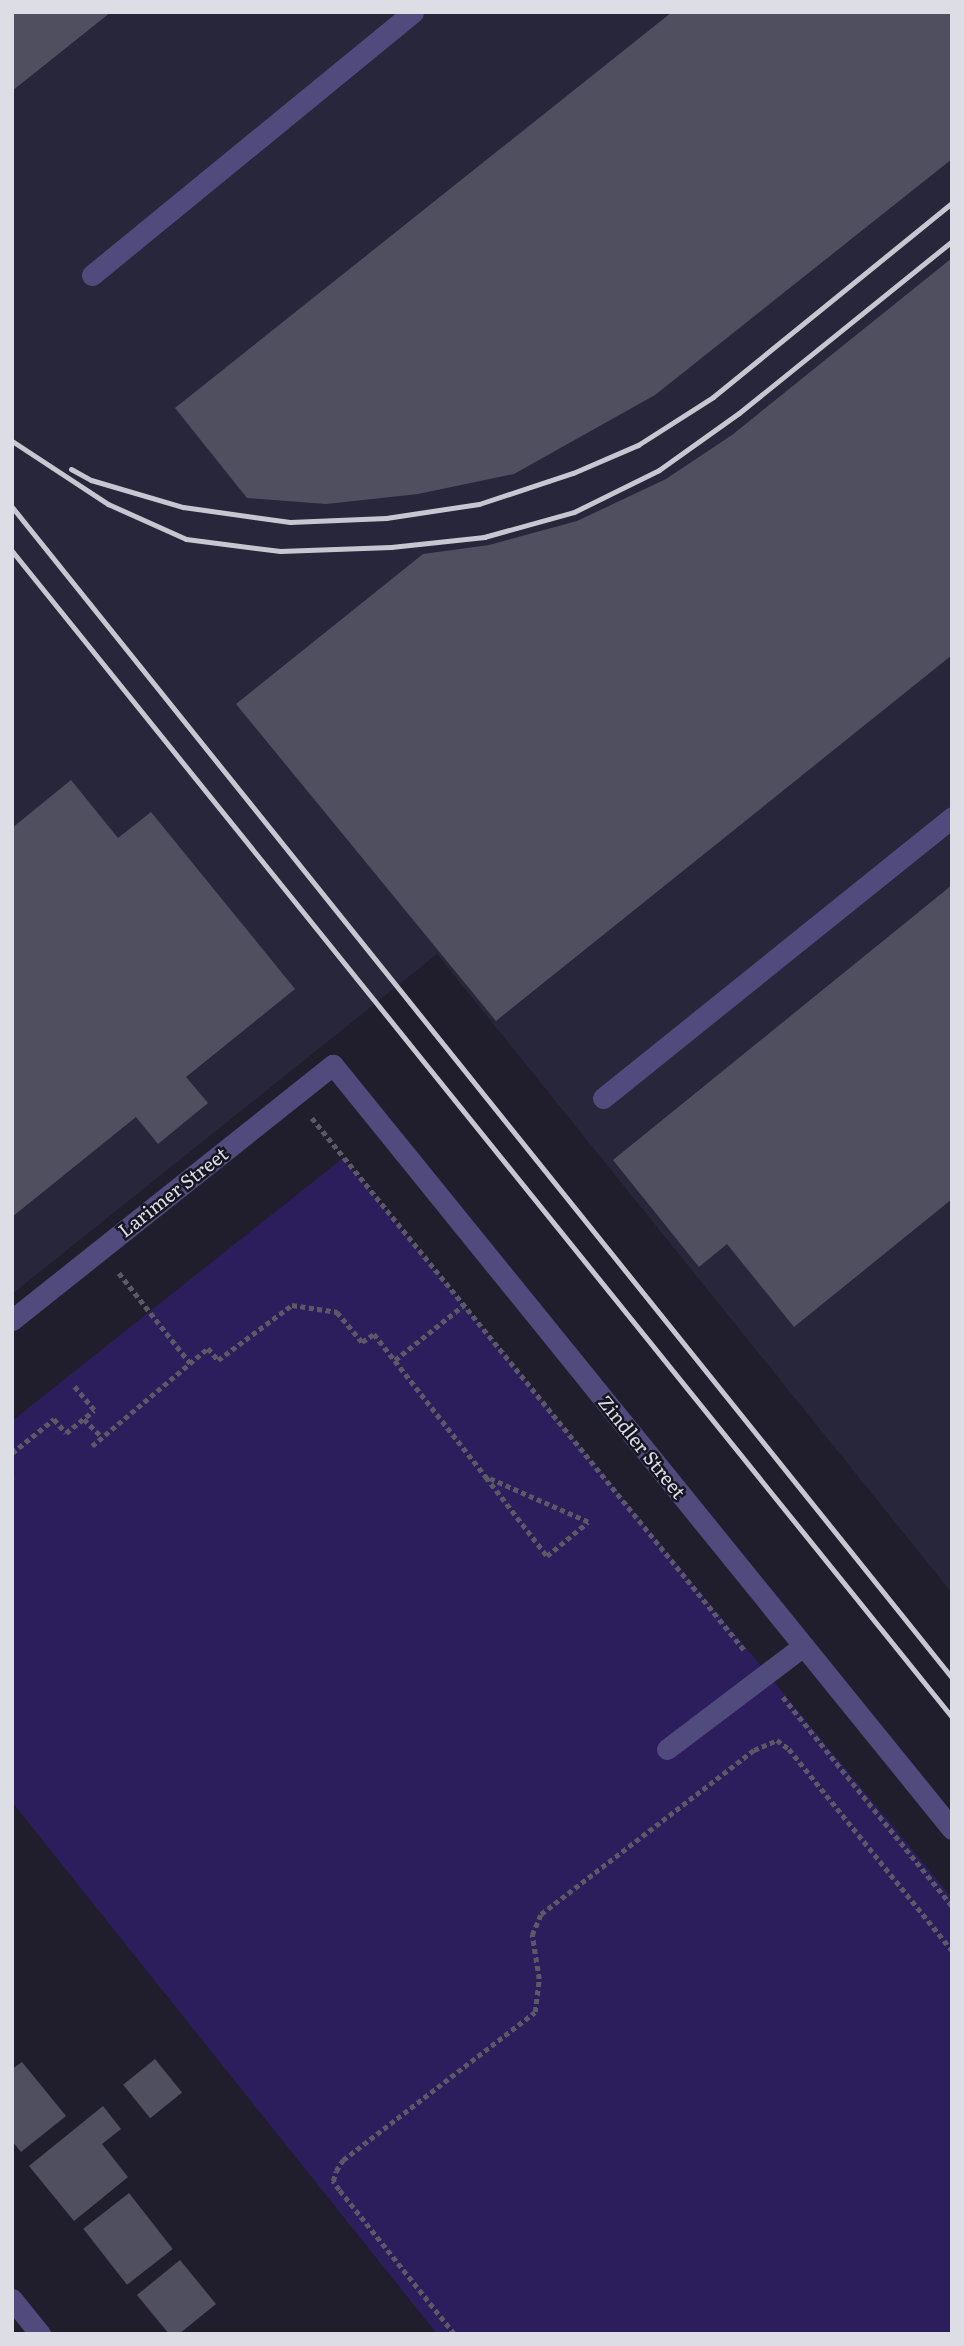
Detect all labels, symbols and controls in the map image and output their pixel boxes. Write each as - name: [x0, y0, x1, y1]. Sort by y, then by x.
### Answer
- street label: Larimer Street: [114, 1142, 232, 1242]
- street label: Zindler Street: [594, 1391, 690, 1503]

